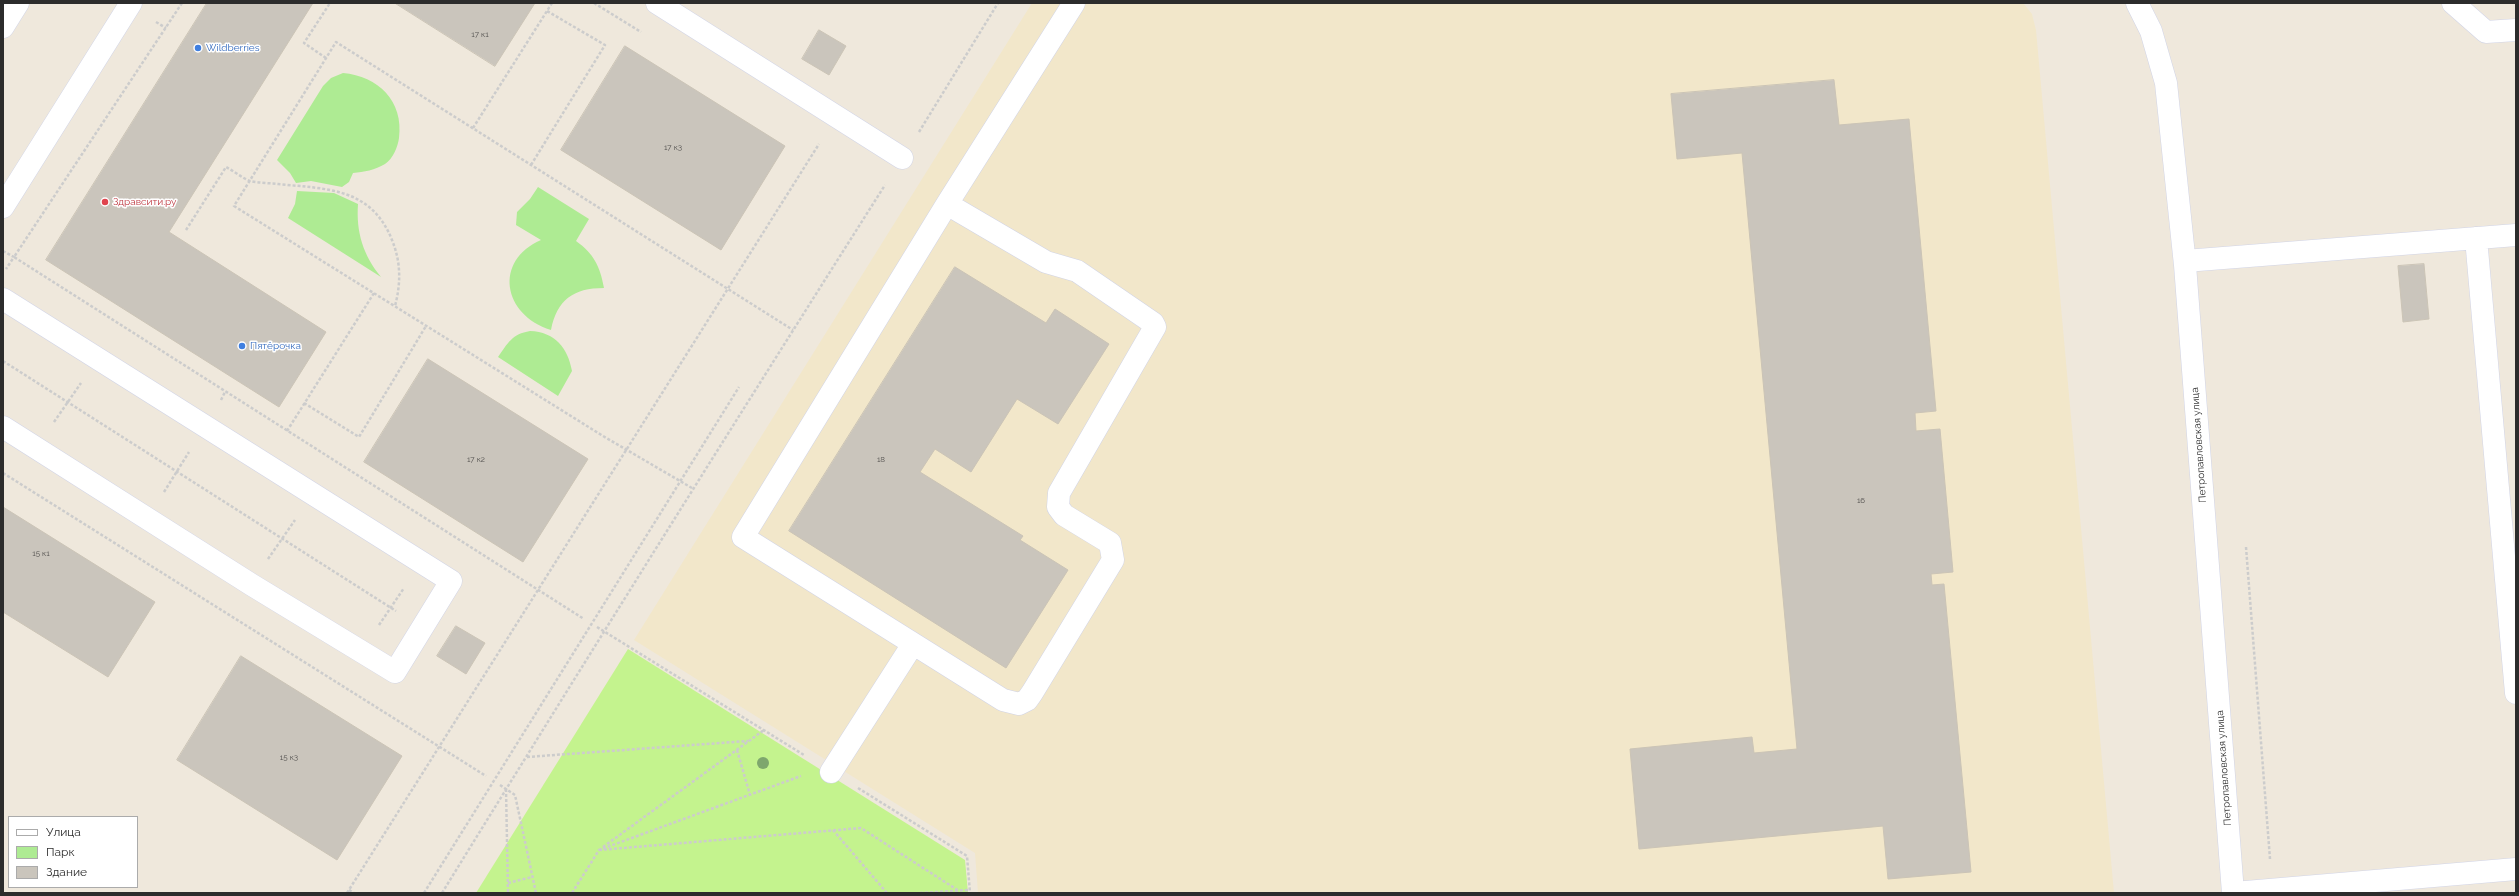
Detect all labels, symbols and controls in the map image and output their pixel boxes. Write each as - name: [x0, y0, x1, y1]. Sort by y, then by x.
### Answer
- house number: 17 к1: [471, 30, 489, 40]
- place label: Wildberries: [206, 42, 260, 54]
- marker: Wildberries: [193, 43, 203, 53]
- house number: 17 к3: [664, 143, 682, 153]
- place label: Здравсити.ру: [113, 196, 177, 208]
- marker: Здравсити.ру: [100, 197, 110, 207]
- place label: Пятёрочка: [250, 340, 301, 352]
- marker: Пятёрочка: [237, 341, 247, 351]
- street label: Петропавловская улица: [2189, 387, 2209, 503]
- house number: 17 к2: [467, 455, 485, 465]
- house number: 18: [877, 455, 885, 465]
- house number: 16: [1857, 496, 1865, 506]
- house number: 15 к1: [32, 549, 50, 559]
- street label: Петропавловская улица: [2214, 710, 2234, 826]
- house number: 15 к3: [280, 753, 298, 763]
- legend: [8, 816, 138, 888]
- text: Улица: [46, 825, 81, 839]
- text: Парк: [46, 845, 75, 859]
- text: Здание: [46, 865, 87, 879]

